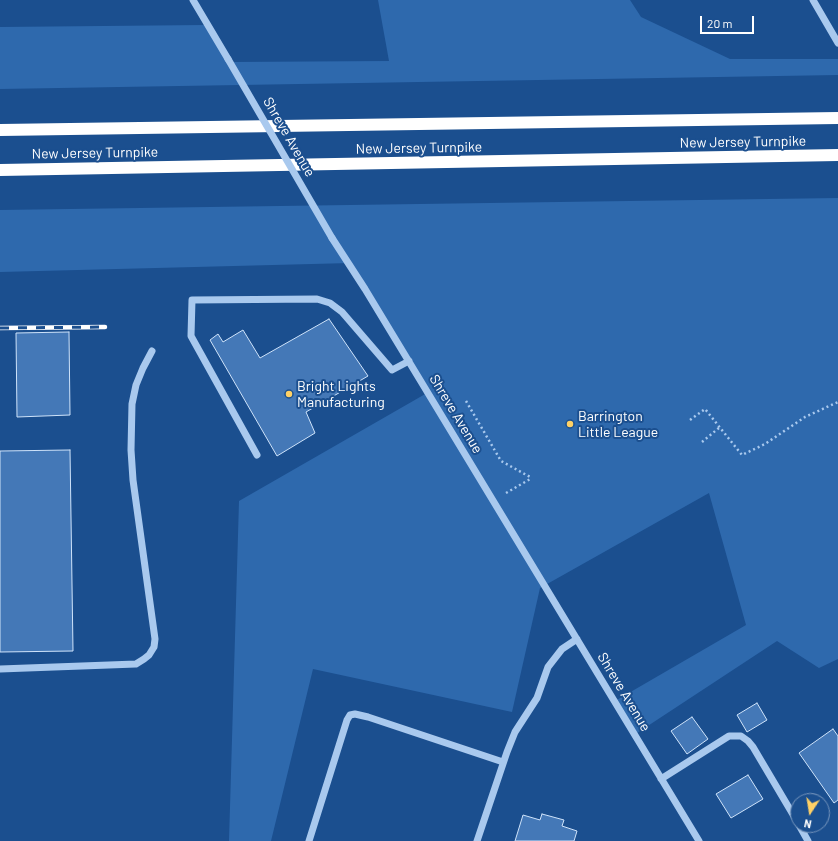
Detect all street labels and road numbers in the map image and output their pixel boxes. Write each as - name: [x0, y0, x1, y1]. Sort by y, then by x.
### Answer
- street label: Shreve Avenue: [259, 94, 319, 180]
- street label: New Jersey Turnpike: [680, 132, 806, 152]
- street label: New Jersey Turnpike: [356, 138, 482, 158]
- street label: New Jersey Turnpike: [32, 143, 158, 163]
- street label: Shreve Avenue: [426, 371, 486, 457]
- street label: Shreve Avenue: [594, 649, 654, 735]

